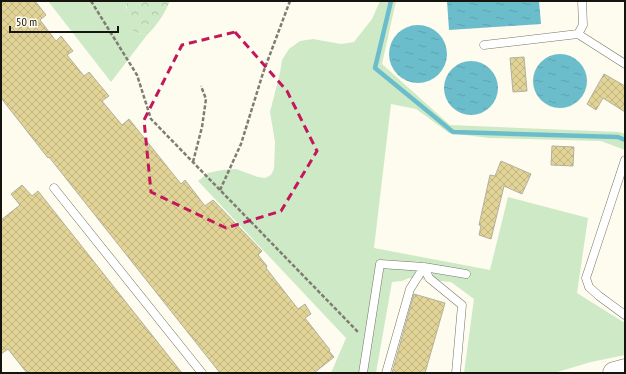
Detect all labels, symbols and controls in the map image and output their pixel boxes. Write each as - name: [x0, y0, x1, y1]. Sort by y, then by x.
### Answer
- scale bar: [10, 8, 118, 34]
- text: 50 m: [16, 14, 37, 29]

